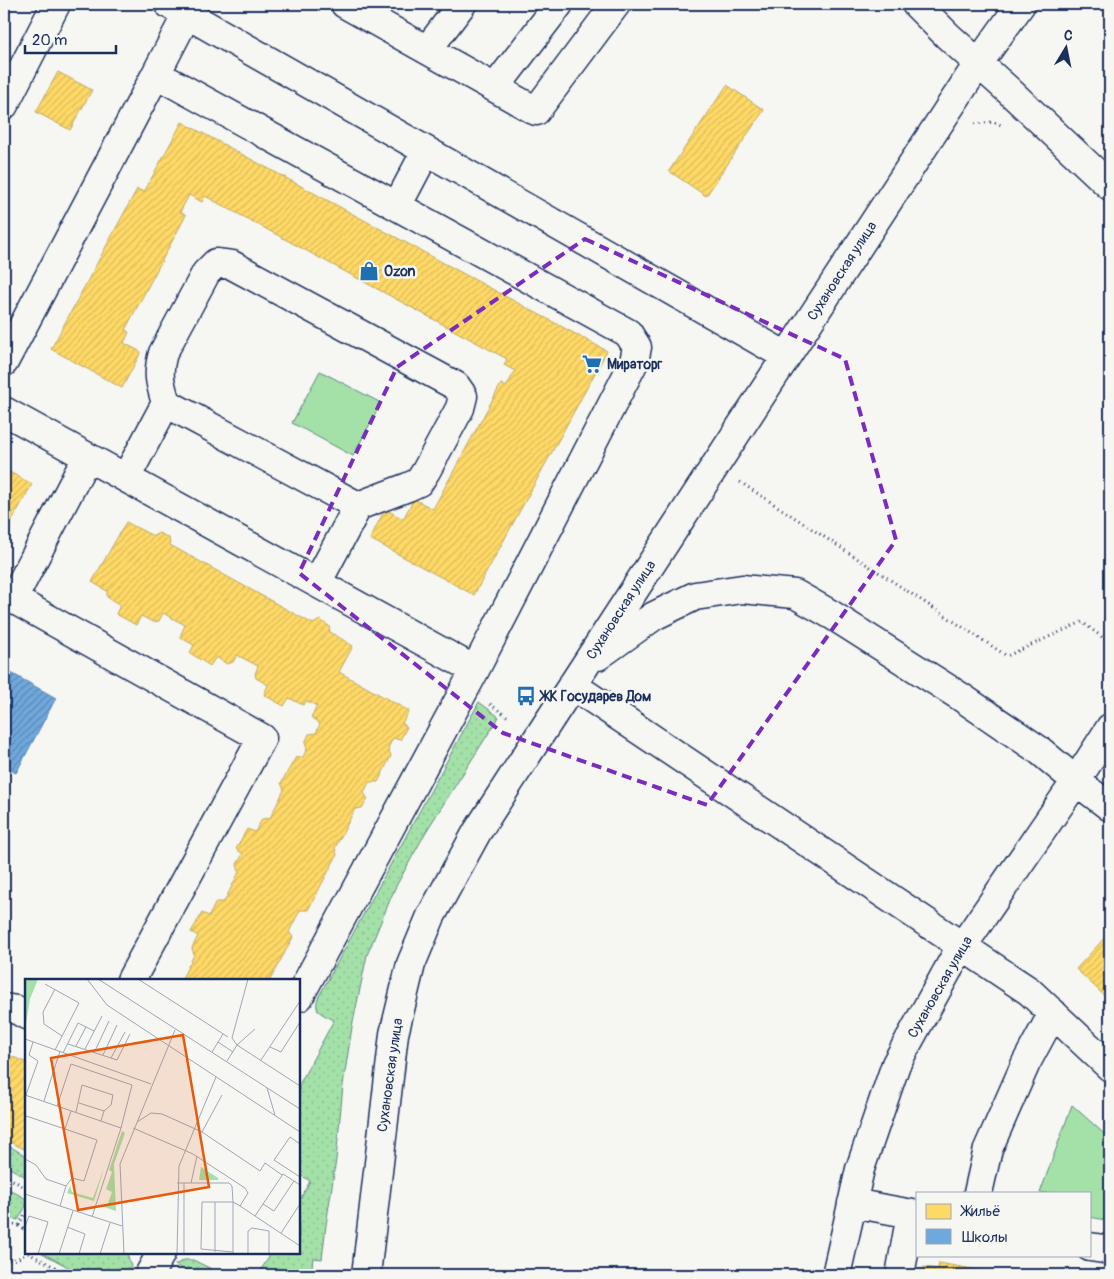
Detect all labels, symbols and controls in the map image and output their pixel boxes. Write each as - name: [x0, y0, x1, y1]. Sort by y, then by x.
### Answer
- scale bar: [25, 22, 116, 54]
- north arrow: [1042, 22, 1092, 72]
- text: С: [1062, 27, 1074, 45]
- text: 20 m: [32, 31, 67, 50]
- street label: Сухановская улица: [804, 218, 880, 324]
- shop icon: Ozon: [358, 260, 380, 282]
- place label: Ozon: [384, 263, 416, 280]
- supermarket icon: Мираторг: [581, 353, 603, 375]
- place label: Мираторг: [607, 356, 663, 373]
- street label: Сухановская улица: [583, 557, 659, 663]
- bus stop icon: ЖК Государев Дом: [515, 685, 537, 707]
- place label: ЖК Государев Дом: [538, 688, 651, 705]
- street label: Сухановская улица: [904, 933, 976, 1041]
- inset map: [25, 979, 300, 1254]
- street label: Сухановская улица: [374, 1017, 406, 1133]
- legend: [916, 1192, 1092, 1256]
- text: Жильё: [960, 1202, 1001, 1221]
- text: Школы: [962, 1228, 1008, 1247]

